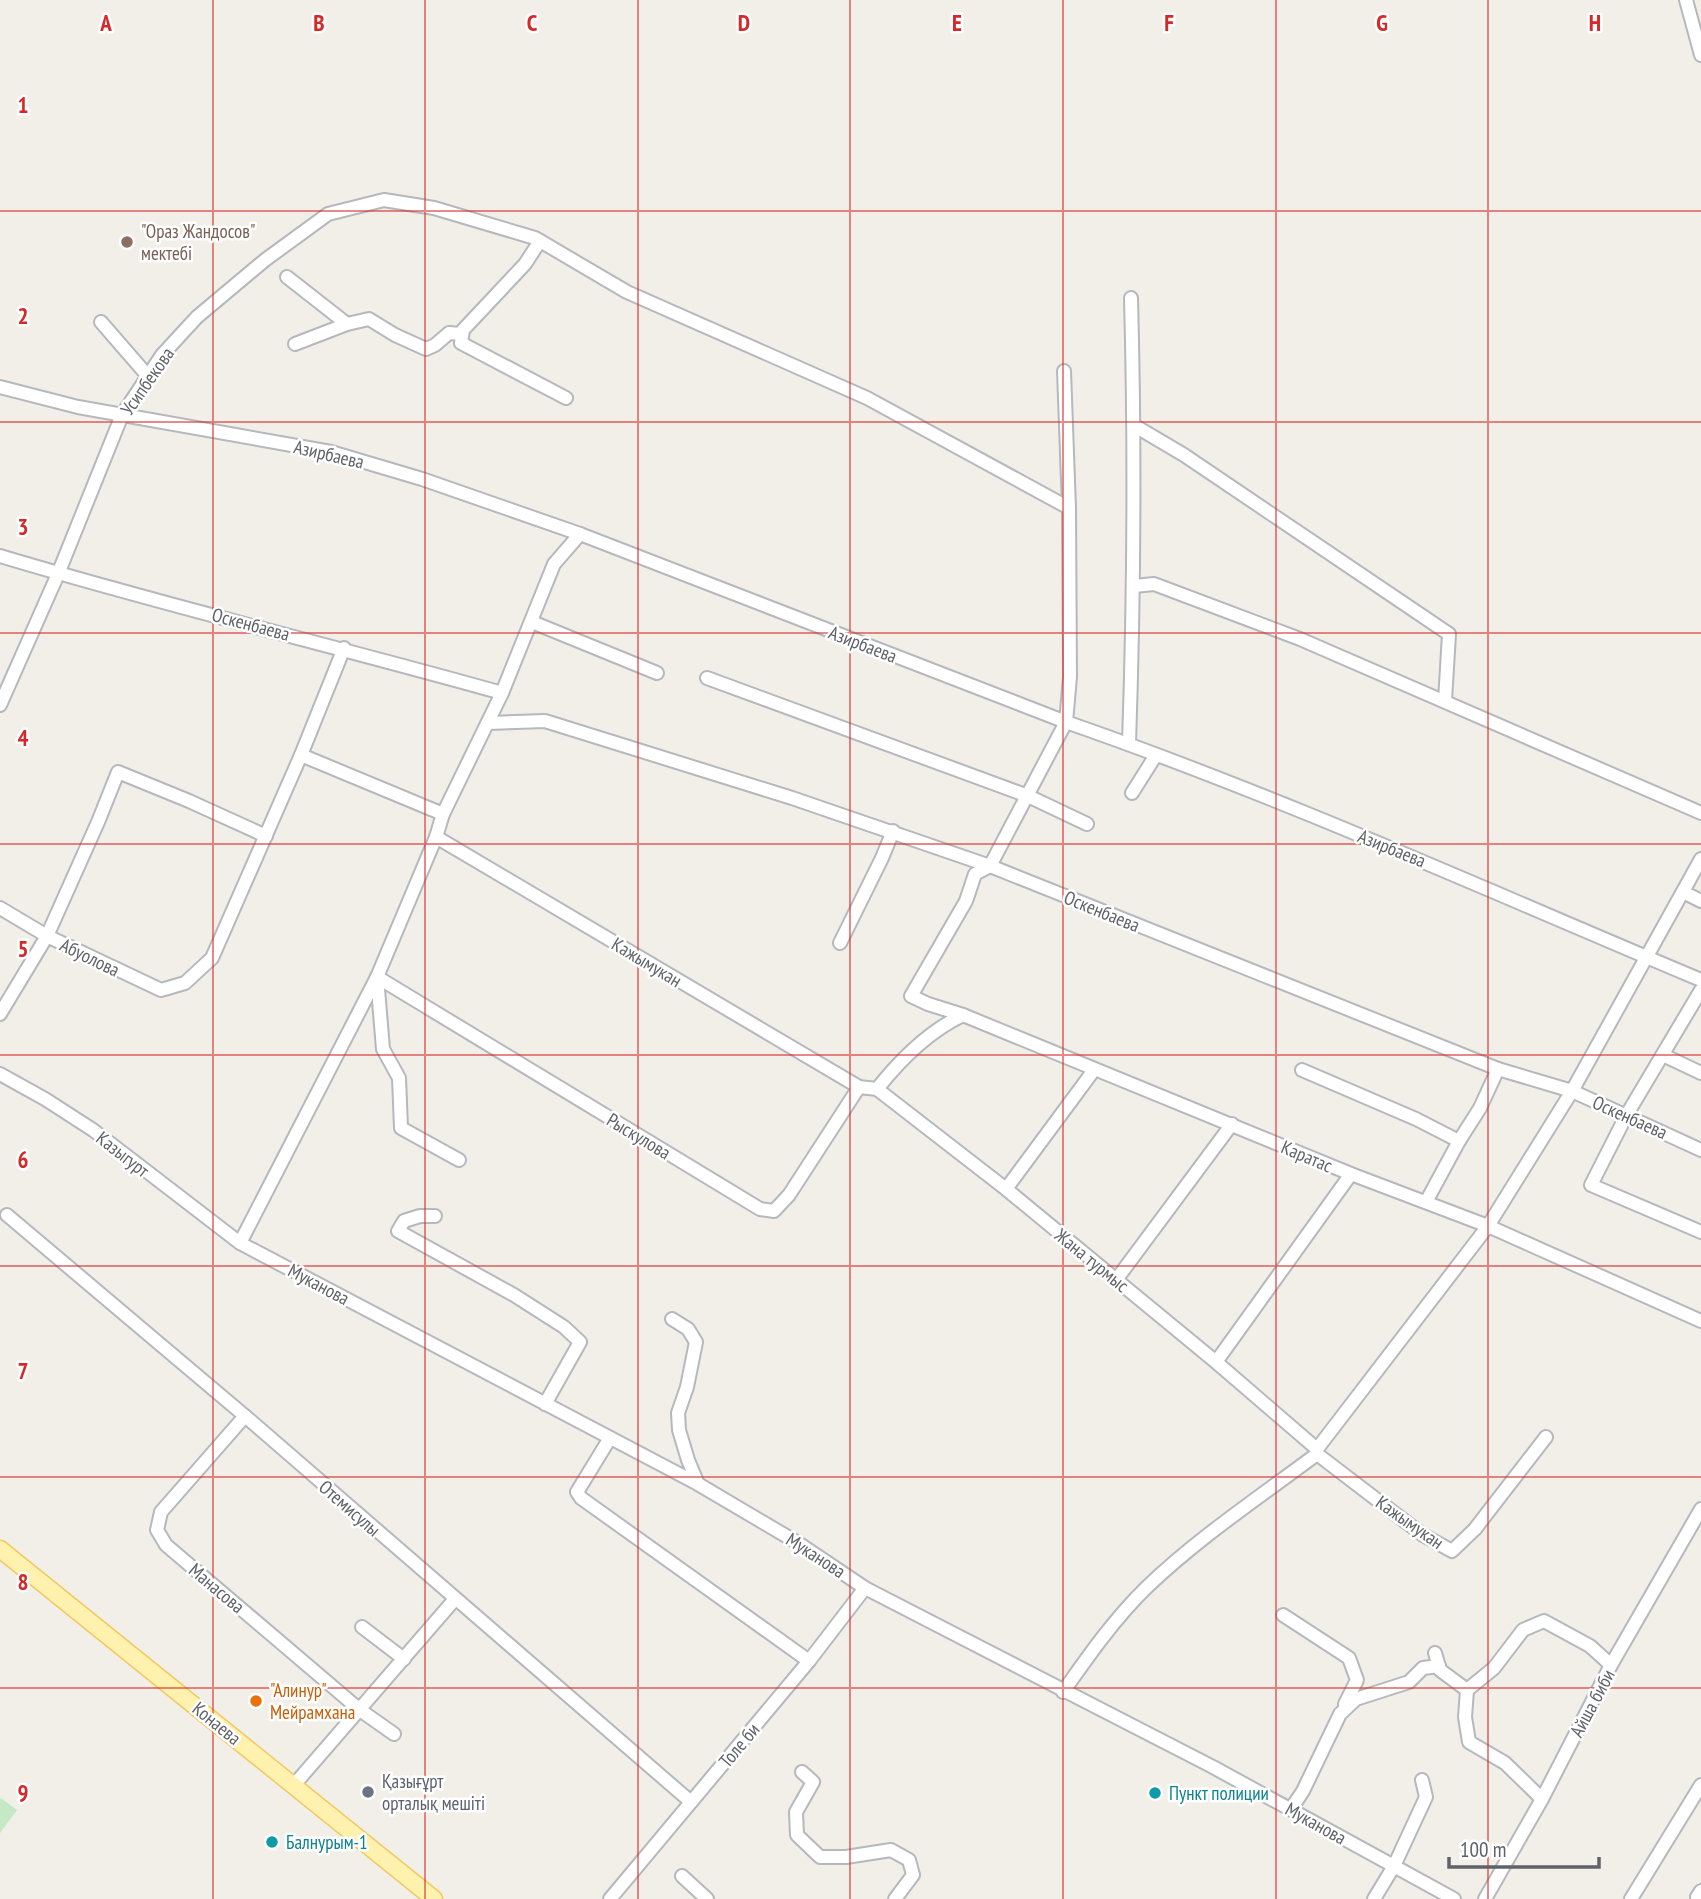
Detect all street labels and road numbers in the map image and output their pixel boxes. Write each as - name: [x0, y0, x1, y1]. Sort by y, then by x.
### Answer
- street label: Усипбекова: [115, 342, 179, 420]
- street label: Азирбаева: [292, 434, 366, 474]
- street label: Оскенбаева: [210, 602, 292, 646]
- street label: Азирбаева: [825, 620, 901, 668]
- street label: Азирбаева: [1355, 824, 1429, 872]
- street label: Оскенбаева: [1061, 885, 1143, 937]
- street label: Абуолова: [56, 932, 124, 982]
- street label: Кажымукан: [608, 932, 686, 992]
- street label: Оскенбаева: [1589, 1090, 1671, 1144]
- street label: Рыскулова: [603, 1108, 675, 1164]
- street label: Казыгурт: [92, 1126, 155, 1183]
- street label: Каратас: [1278, 1135, 1336, 1178]
- street label: Жана турмыс: [1049, 1222, 1134, 1297]
- street label: Муканова: [284, 1258, 354, 1310]
- street label: Отемисулы: [314, 1475, 386, 1541]
- street label: Кажымукан: [1371, 1490, 1449, 1554]
- street label: Муканова: [782, 1527, 850, 1583]
- street label: Манасова: [184, 1558, 250, 1618]
- street label: Айша биби: [1564, 1665, 1620, 1741]
- street label: Конаева: [188, 1696, 246, 1750]
- street label: Толе би: [713, 1718, 765, 1772]
- street label: Муканова: [1281, 1797, 1351, 1849]

